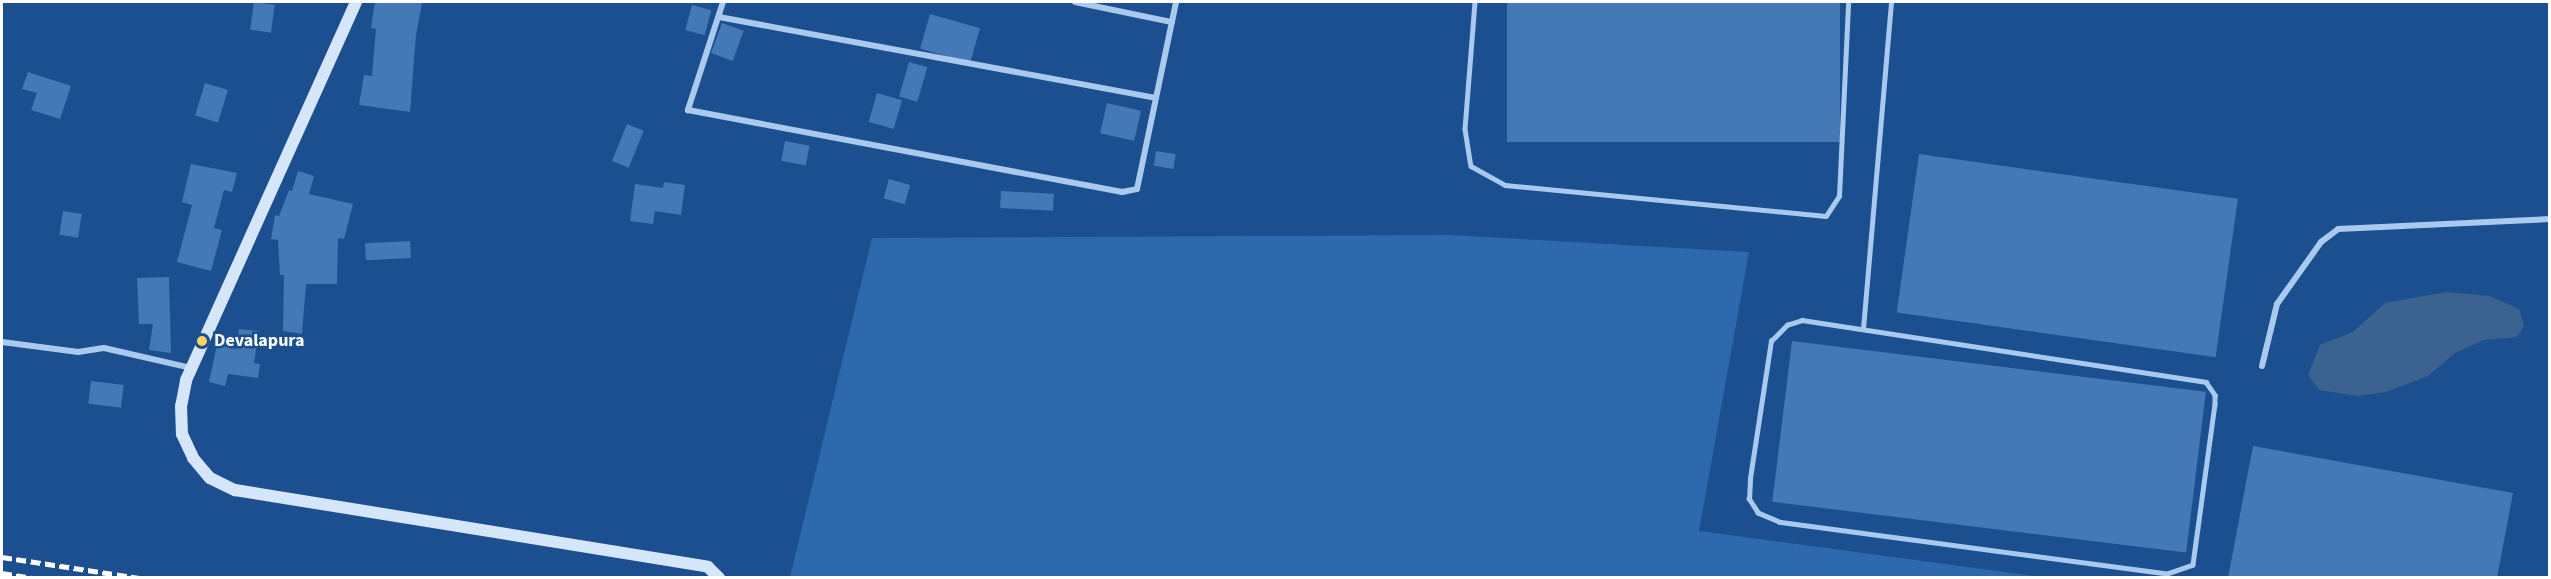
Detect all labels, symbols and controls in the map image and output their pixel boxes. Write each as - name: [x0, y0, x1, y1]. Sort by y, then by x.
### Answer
- place label: Devalapura: [214, 330, 305, 352]
- marker: Devalapura: [195, 334, 209, 348]

